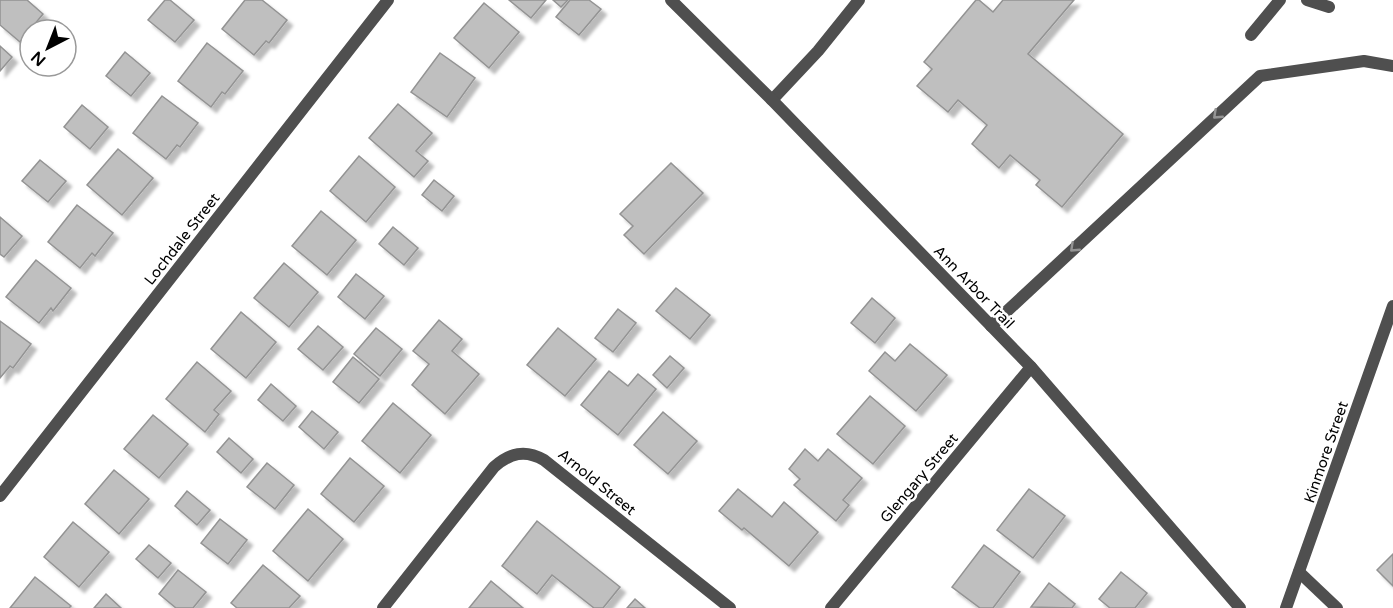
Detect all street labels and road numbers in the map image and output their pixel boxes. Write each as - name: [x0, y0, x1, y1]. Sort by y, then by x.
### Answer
- street label: Lochdale Street: [140, 189, 224, 289]
- street label: Ann Arbor Trail: [930, 242, 1018, 332]
- street label: Kinmore Street: [1300, 398, 1352, 505]
- street label: Glengary Street: [876, 429, 962, 526]
- street label: Arnold Street: [554, 445, 640, 519]

